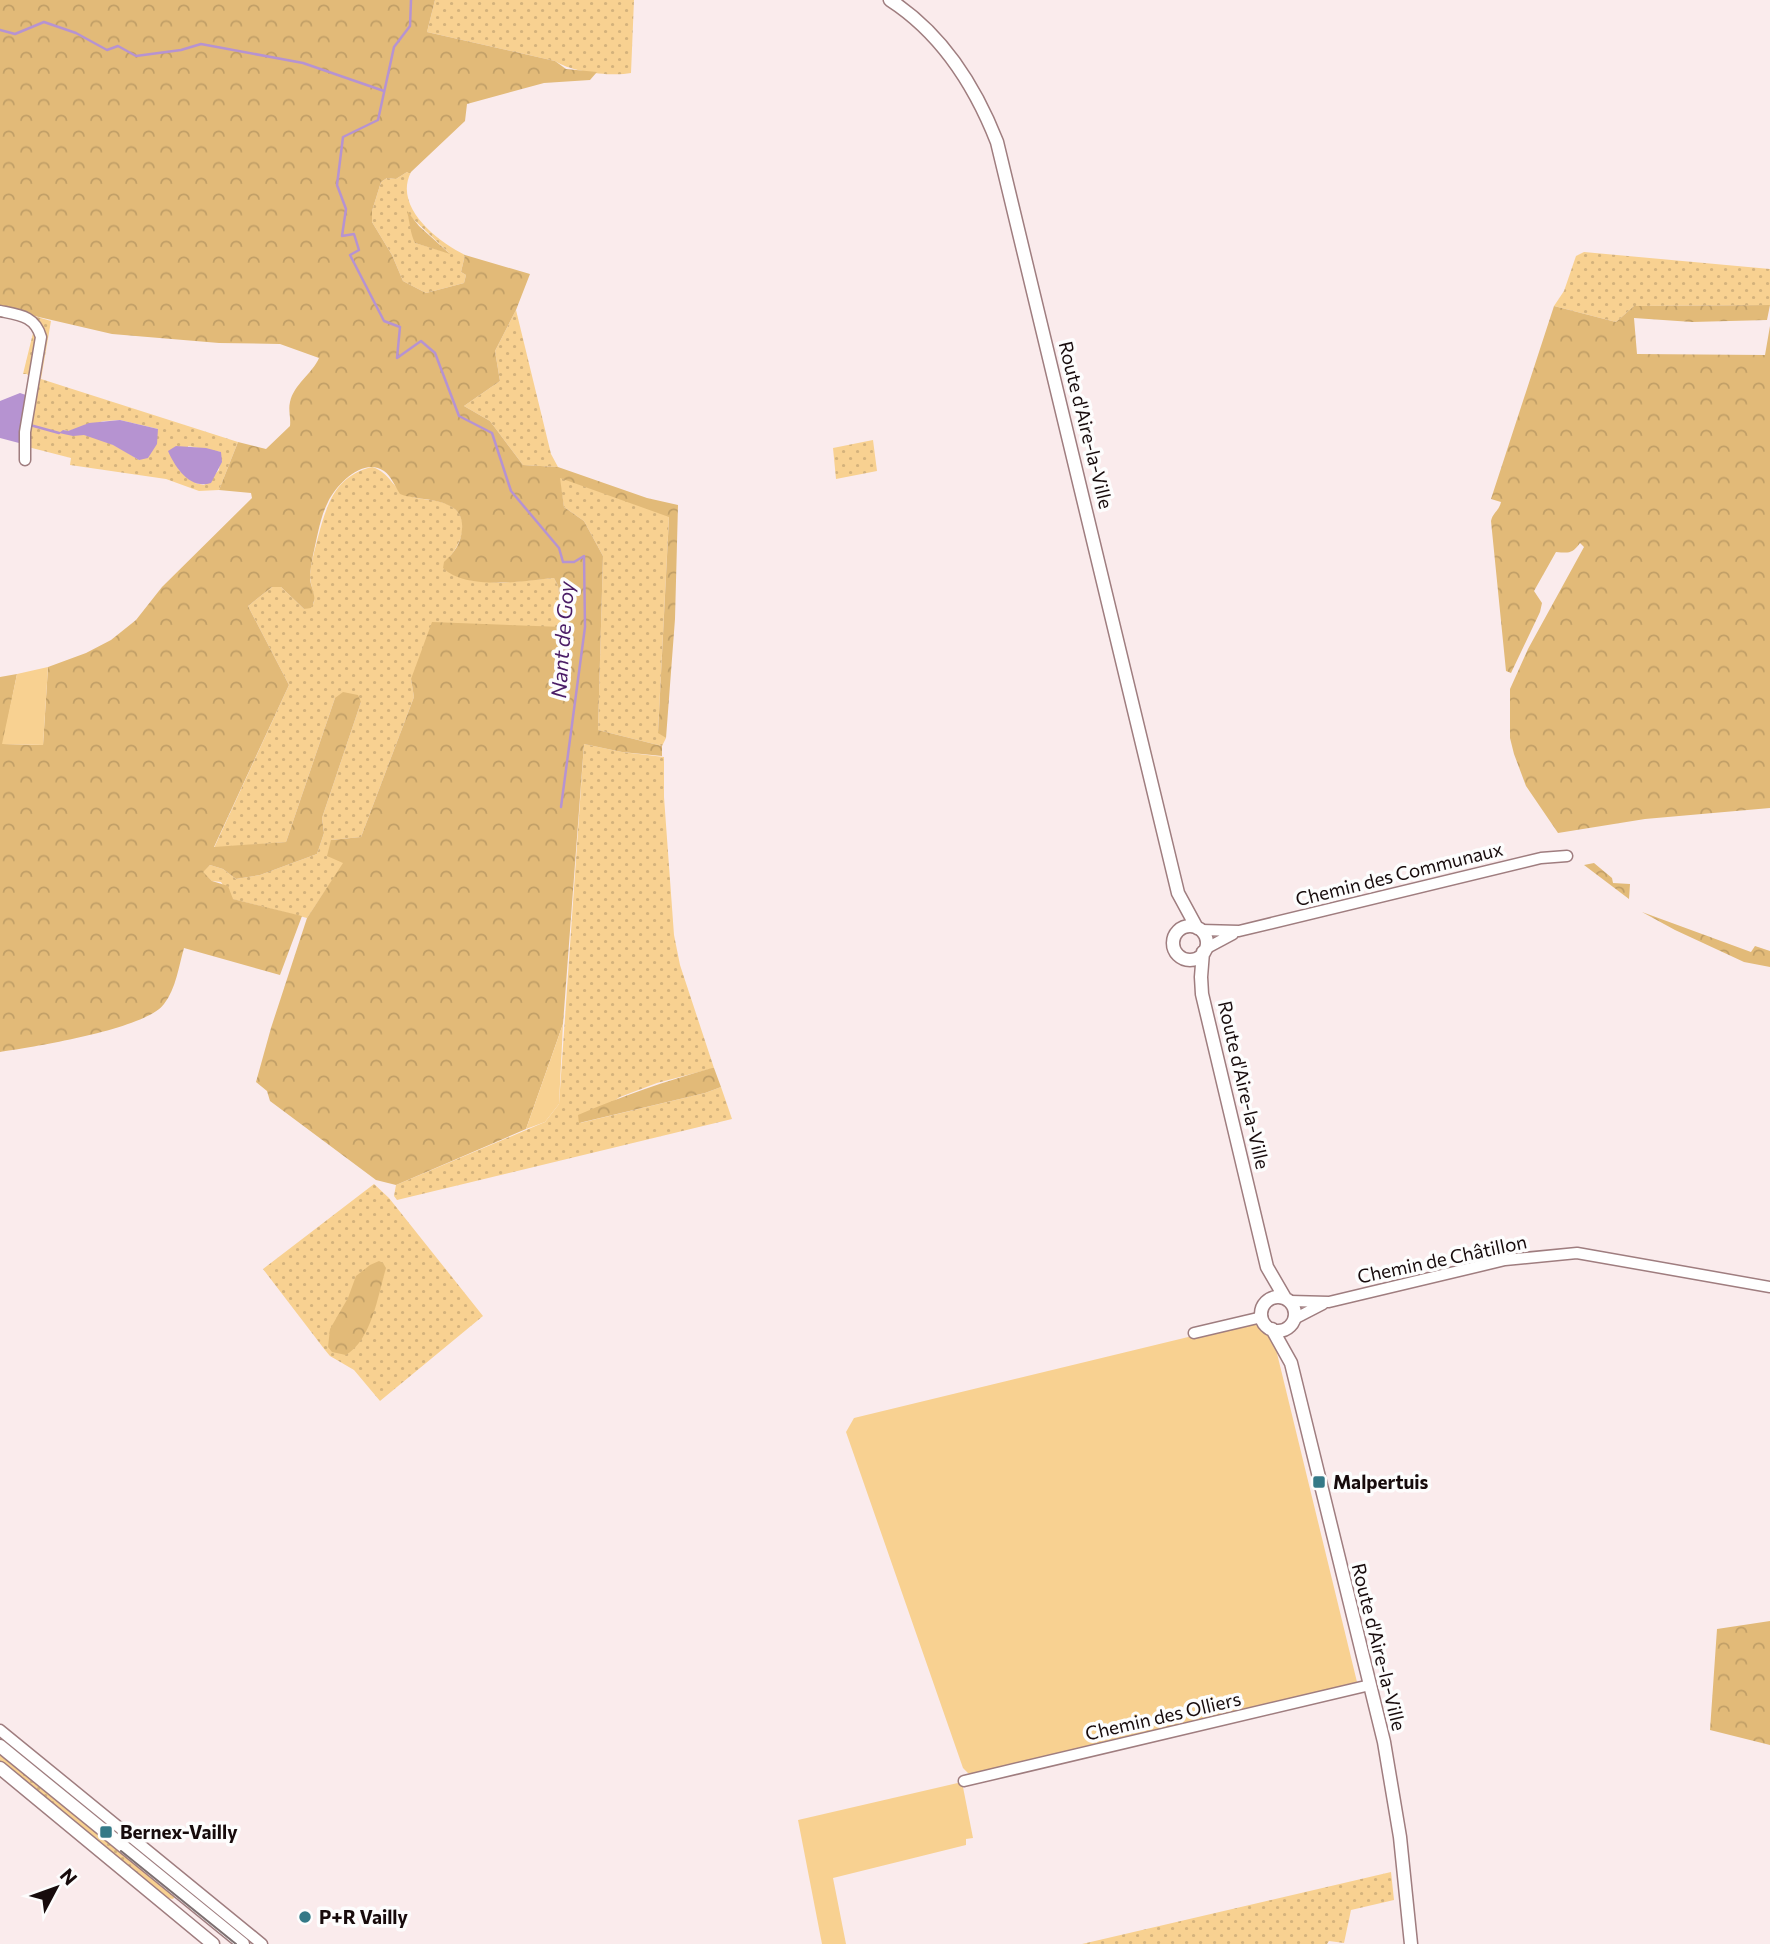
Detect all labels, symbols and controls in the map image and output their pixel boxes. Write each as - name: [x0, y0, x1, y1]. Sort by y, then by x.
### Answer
- street label: Route d'Aire-la-Ville: [1055, 339, 1118, 511]
- water label: Nant de Goy: [545, 580, 578, 699]
- street label: Chemin des Communaux: [1293, 837, 1505, 910]
- street label: Route d'Aire-la-Ville: [1214, 999, 1275, 1171]
- street label: Chemin de Châtillon: [1355, 1229, 1529, 1288]
- place label: Malpertuis: [1333, 1470, 1429, 1493]
- marker: Malpertuis: [1311, 1474, 1327, 1490]
- street label: Route d'Aire-la-Ville: [1348, 1561, 1411, 1733]
- street label: Chemin des Olliers: [1083, 1686, 1243, 1745]
- place label: Bernex-Vailly: [120, 1820, 238, 1843]
- marker: Bernex-Vailly: [98, 1824, 114, 1840]
- north arrow: [21, 1853, 91, 1923]
- text: N: [56, 1864, 83, 1889]
- place label: P+R Vailly: [319, 1905, 409, 1928]
- marker: P+R Vailly: [297, 1909, 313, 1925]

